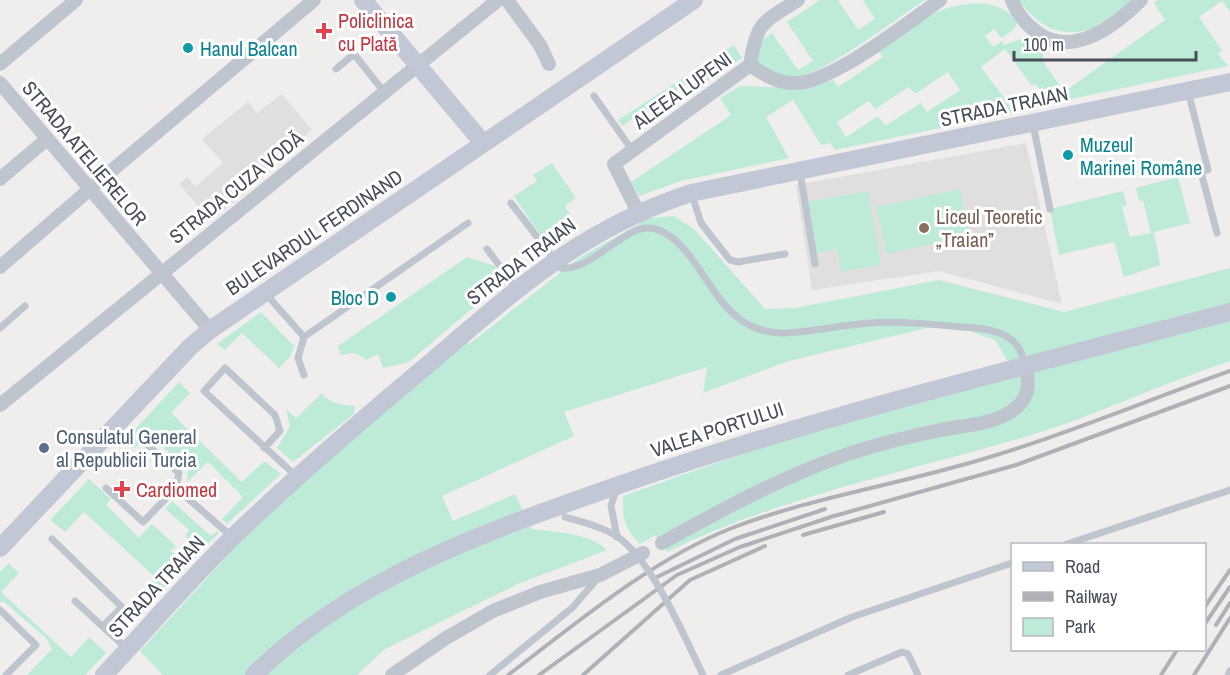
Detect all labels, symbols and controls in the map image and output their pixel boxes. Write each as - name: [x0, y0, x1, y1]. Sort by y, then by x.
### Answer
- place label: Policlinica cu Plată: [338, 7, 414, 57]
- marker: Policlinica cu Plată: [315, 22, 333, 40]
- scale bar: [1014, 24, 1196, 62]
- text: 100 m: [1023, 32, 1064, 57]
- place label: Hanul Balcan: [200, 35, 298, 62]
- marker: Hanul Balcan: [181, 41, 195, 55]
- street label: ALEEA LUPENI: [626, 45, 737, 136]
- street label: STRADA ATELIERELOR: [16, 75, 154, 231]
- street label: STRADA TRAIAN: [938, 79, 1070, 133]
- street label: STRADA CUZA VODĂ: [163, 125, 309, 249]
- place label: Muzeul Marinei Române: [1080, 131, 1202, 181]
- marker: Muzeul Marinei Române: [1061, 148, 1075, 162]
- street label: BULEVARDUL FERDINAND: [220, 163, 408, 301]
- place label: Liceul Teoretic „Traian”: [936, 203, 1042, 253]
- street label: STRADA TRAIAN: [461, 211, 581, 311]
- marker: Liceul Teoretic „Traian”: [917, 221, 931, 235]
- place label: Bloc D: [331, 284, 379, 311]
- marker: Bloc D: [384, 290, 398, 304]
- street label: VALEA PORTULUI: [647, 395, 787, 463]
- place label: Consulatul General al Republicii Turcia: [56, 423, 197, 473]
- marker: Consulatul General al Republicii Turcia: [37, 441, 51, 455]
- place label: Cardiomed: [136, 476, 217, 503]
- marker: Cardiomed: [113, 480, 131, 498]
- street label: STRADA TRAIAN: [102, 529, 210, 643]
- legend: [1011, 543, 1206, 651]
- text: Road: [1065, 554, 1100, 579]
- text: Railway: [1065, 584, 1118, 609]
- text: Park: [1065, 614, 1096, 639]

